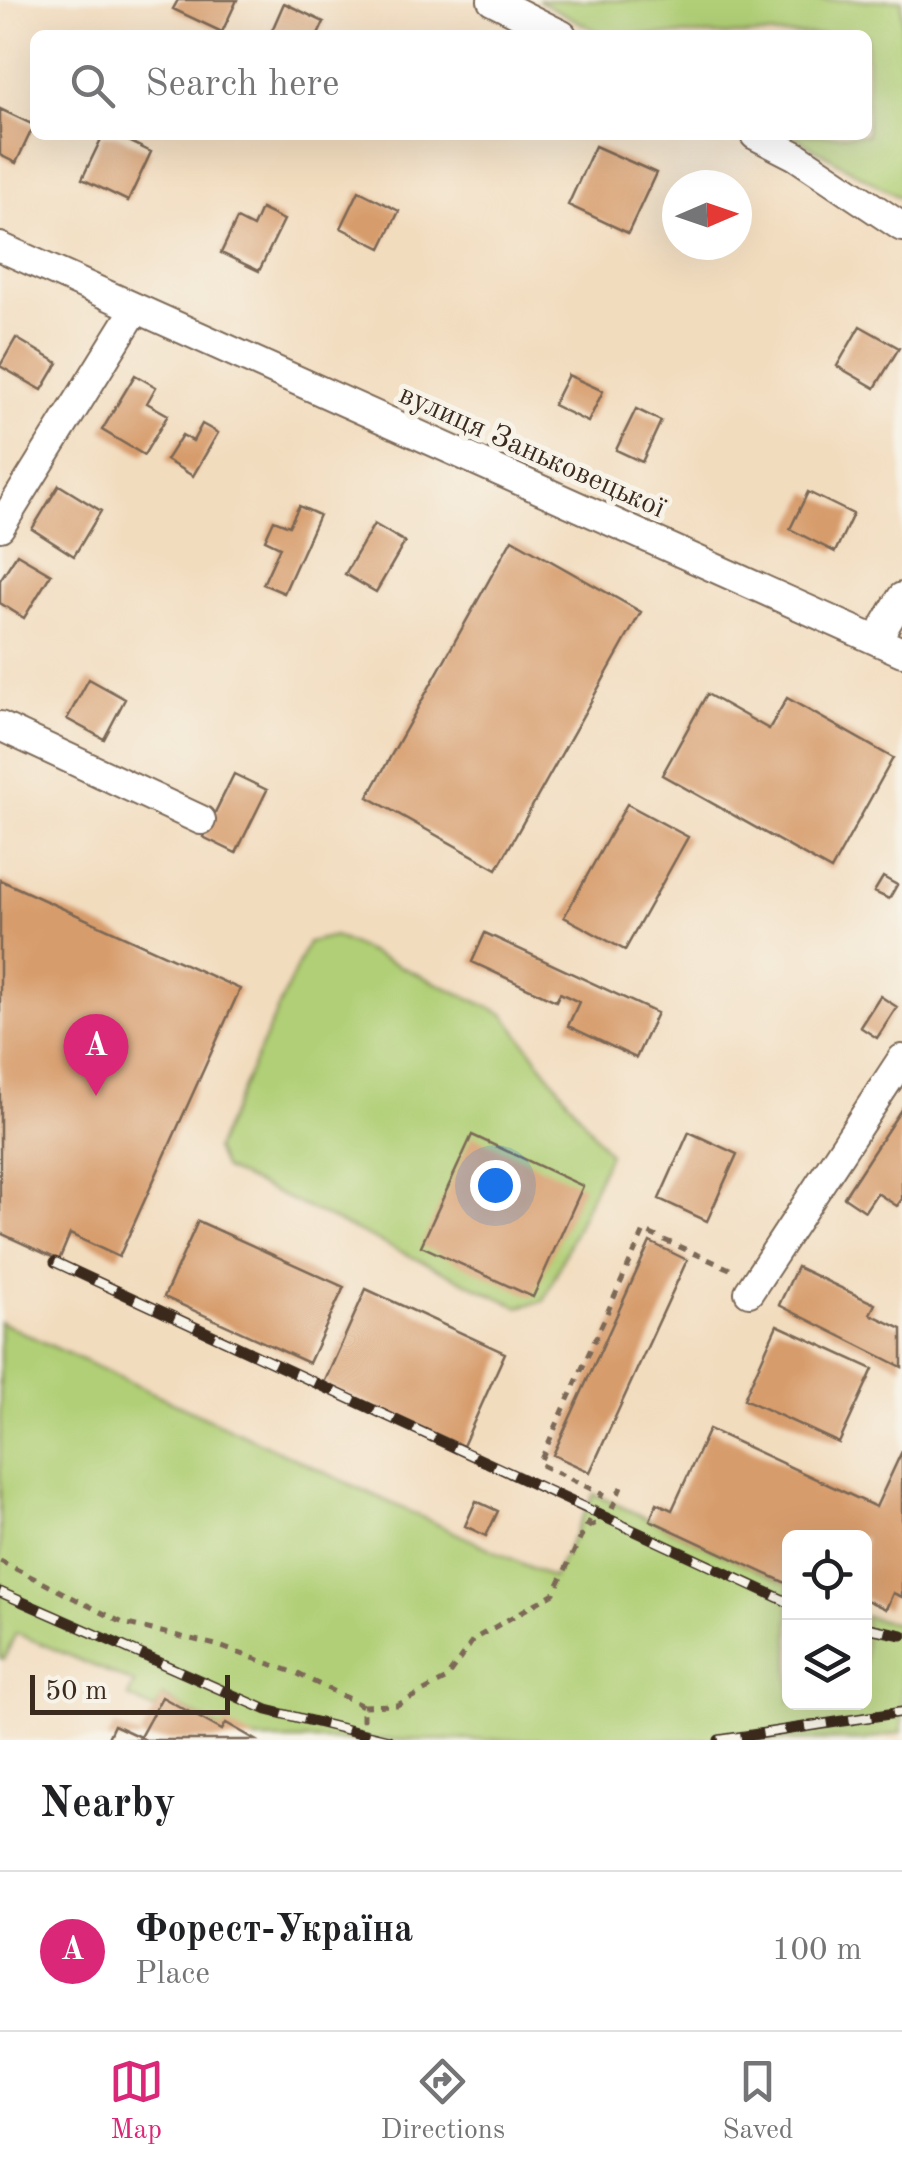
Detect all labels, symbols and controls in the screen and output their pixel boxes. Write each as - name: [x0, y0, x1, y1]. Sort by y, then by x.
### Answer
- search box: [30, 30, 872, 140]
- icon: search: [65, 58, 120, 113]
- text: Search here: [145, 66, 340, 104]
- north arrow: [662, 170, 752, 260]
- street label: вулиця Заньковецької: [394, 380, 670, 525]
- pin: A: [64, 1014, 128, 1096]
- your location: [470, 1160, 521, 1211]
- map controls: [782, 1530, 872, 1710]
- button: locate: [782, 1530, 872, 1620]
- button: layers: [782, 1620, 872, 1710]
- scale bar: [30, 1670, 230, 1714]
- text: 50 m: [45, 1678, 108, 1706]
- text: Nearby: [40, 1784, 176, 1826]
- text: Форест-Україна: [135, 1912, 413, 1950]
- text: A: [60, 1935, 85, 1967]
- text: 100 m: [772, 1935, 862, 1967]
- text: Place: [135, 1959, 210, 1991]
- tab: Map: [109, 2054, 164, 2149]
- tab: Directions: [381, 2054, 505, 2149]
- tab: Saved: [722, 2054, 793, 2149]

